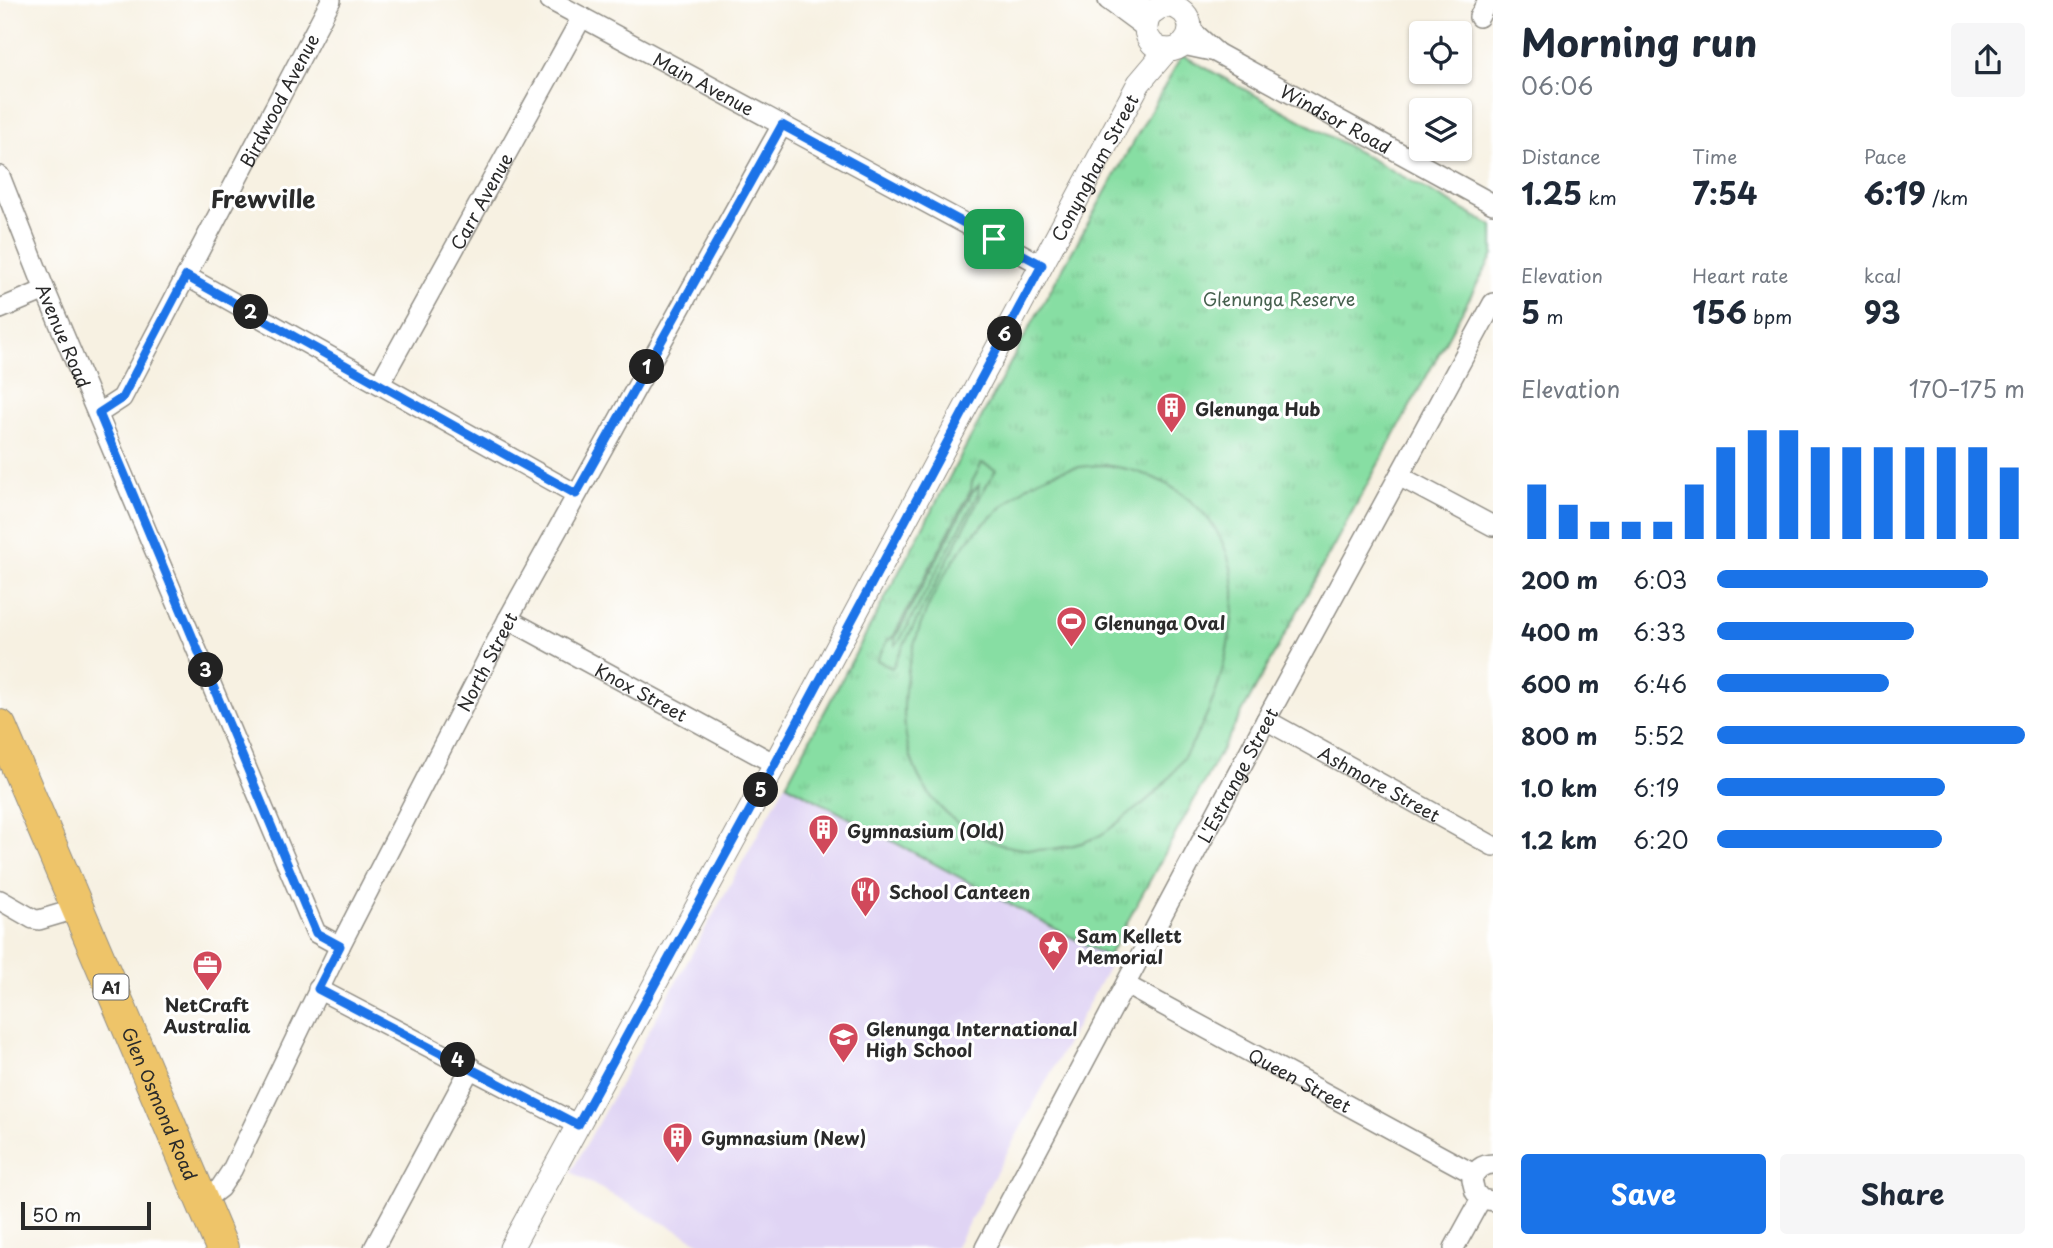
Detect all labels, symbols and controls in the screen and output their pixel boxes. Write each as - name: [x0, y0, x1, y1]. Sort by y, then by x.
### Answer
- text: Morning run: [1521, 13, 1757, 70]
- map controls: [1409, 21, 1472, 161]
- button: locate: [1409, 21, 1472, 84]
- button: share: [1951, 23, 2025, 97]
- street label: Birdwood Avenue: [232, 28, 325, 172]
- street label: Main Avenue: [649, 45, 759, 121]
- text: 06:06: [1521, 68, 1593, 103]
- street label: Windsor Road: [1276, 77, 1397, 160]
- street label: Conyngham Street: [1044, 89, 1144, 246]
- button: layers: [1409, 98, 1472, 161]
- text: Distance: [1521, 142, 1601, 170]
- text: Time: [1692, 142, 1737, 170]
- text: Pace: [1864, 142, 1907, 170]
- street label: Carr Avenue: [443, 147, 518, 254]
- text: 1.25: [1521, 170, 1582, 215]
- text: 7:54: [1692, 170, 1758, 215]
- text: 6:19: [1864, 170, 1926, 215]
- district label: Frewville: [211, 180, 315, 216]
- text: km: [1582, 183, 1617, 211]
- text: /km: [1926, 183, 1968, 211]
- pin: [964, 209, 1024, 269]
- icon: arrive: [975, 220, 1013, 258]
- text: Elevation: [1521, 261, 1603, 289]
- text: Heart rate: [1692, 261, 1788, 289]
- text: kcal: [1864, 261, 1902, 289]
- street label: Avenue Road: [30, 279, 98, 392]
- park label: Glenunga Reserve: [1203, 285, 1355, 312]
- text: 5: [1521, 289, 1540, 334]
- text: 156: [1692, 289, 1747, 334]
- text: 93: [1864, 289, 1901, 334]
- pin: 2: [233, 294, 268, 330]
- text: 2: [244, 297, 257, 325]
- text: m: [1540, 302, 1564, 330]
- text: bpm: [1747, 302, 1792, 330]
- pin: 6: [988, 316, 1023, 352]
- text: 6: [998, 319, 1011, 347]
- pin: 1: [630, 350, 664, 384]
- text: 1: [642, 352, 651, 380]
- text: Elevation: [1521, 371, 1620, 406]
- text: 170–175 m: [1909, 371, 2025, 406]
- building icon: Glenunga Hub: [1155, 391, 1189, 435]
- place label: Glenunga Hub: [1195, 395, 1320, 422]
- text: 200 m: [1521, 562, 1598, 597]
- text: 6:03: [1633, 562, 1687, 597]
- sports icon: Glenunga Oval: [1054, 605, 1088, 649]
- street label: North Street: [450, 606, 523, 716]
- place label: Glenunga Oval: [1094, 609, 1225, 636]
- text: 400 m: [1521, 614, 1599, 649]
- text: 6:33: [1633, 614, 1686, 649]
- pin: 3: [188, 652, 224, 688]
- text: 3: [199, 655, 212, 683]
- street label: Knox Street: [591, 656, 693, 728]
- text: 600 m: [1521, 666, 1599, 701]
- text: 6:46: [1633, 666, 1687, 701]
- street label: L'Estrange Street: [1190, 702, 1284, 847]
- text: 800 m: [1521, 718, 1598, 753]
- text: 5:52: [1633, 718, 1685, 753]
- street label: Ashmore Street: [1314, 738, 1445, 828]
- text: 1.0 km: [1521, 770, 1598, 805]
- text: 6:19: [1633, 770, 1679, 805]
- pin: 5: [744, 772, 778, 808]
- text: 5: [754, 775, 767, 803]
- building icon: Gymnasium (Old): [807, 813, 841, 857]
- place label: Gymnasium (Old): [847, 817, 1005, 844]
- text: 1.2 km: [1521, 822, 1597, 857]
- text: 6:20: [1633, 822, 1689, 857]
- restaurant icon: School Canteen: [849, 874, 883, 918]
- place label: School Canteen: [889, 878, 1030, 905]
- place label: Sam Kellett Memorial: [1077, 922, 1182, 970]
- place icon: Sam Kellett Memorial: [1037, 928, 1071, 972]
- office icon: NetCraft Australia: [190, 949, 224, 993]
- road number: A1: [94, 974, 128, 1000]
- place label: NetCraft Australia: [163, 991, 251, 1039]
- place label: Glenunga International High School: [866, 1015, 1077, 1063]
- school or university icon: Glenunga International High School: [826, 1021, 860, 1065]
- street label: Glen Osmond Road: [116, 1022, 205, 1184]
- street label: Queen Street: [1244, 1040, 1356, 1119]
- pin: 4: [440, 1042, 476, 1078]
- text: 4: [451, 1045, 464, 1073]
- building icon: Gymnasium (New): [661, 1120, 695, 1164]
- place label: Gymnasium (New): [701, 1124, 866, 1151]
- button: Save: [1521, 1154, 1766, 1234]
- button: Share: [1780, 1154, 2025, 1234]
- scale bar: [21, 1199, 150, 1231]
- text: 50 m: [32, 1200, 81, 1228]

